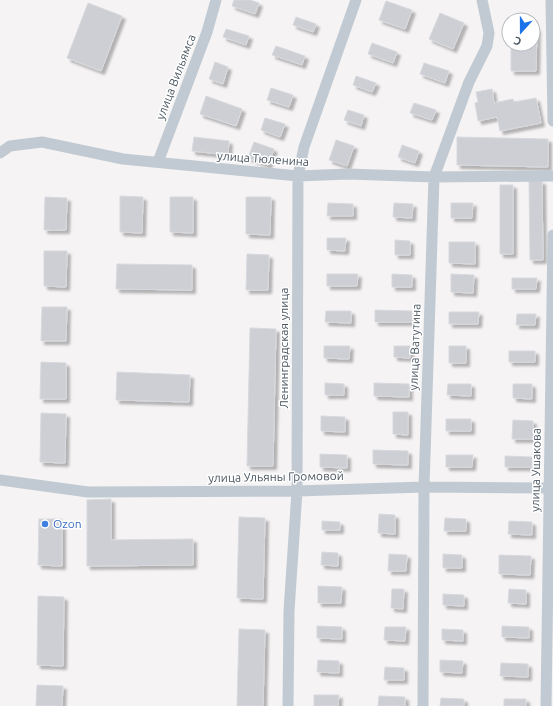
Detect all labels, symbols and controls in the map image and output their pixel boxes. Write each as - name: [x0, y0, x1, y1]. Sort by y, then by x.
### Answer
- north arrow: [501, 12, 541, 52]
- street label: улица Вильямса: [153, 32, 198, 121]
- text: С: [512, 34, 523, 48]
- street label: улица Тюленина: [217, 149, 309, 168]
- street label: Ленинградская улица: [277, 287, 290, 409]
- street label: улица Ватутина: [406, 303, 423, 390]
- street label: улица Ушакова: [528, 428, 543, 512]
- street label: улица Ульяны Громовой: [208, 469, 344, 484]
- place label: Ozon: [53, 517, 82, 530]
- marker: Ozon: [40, 519, 50, 529]

